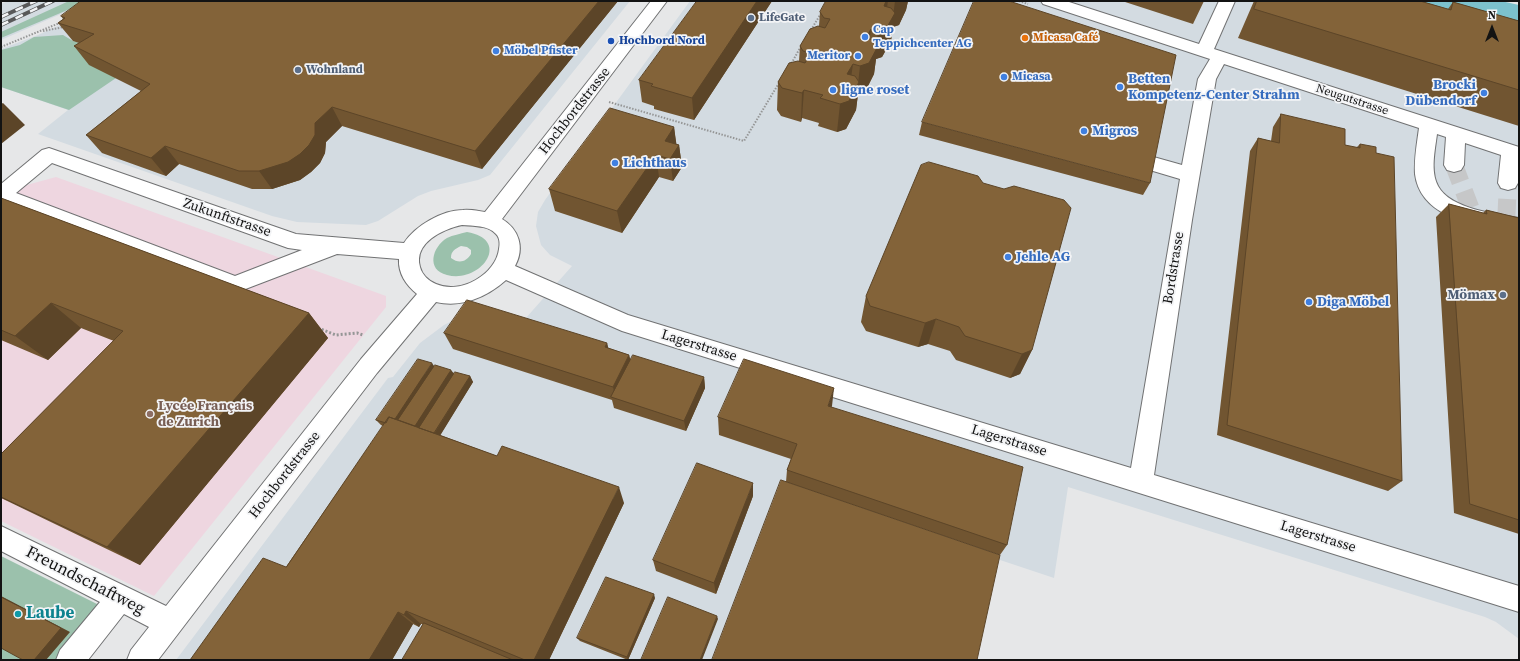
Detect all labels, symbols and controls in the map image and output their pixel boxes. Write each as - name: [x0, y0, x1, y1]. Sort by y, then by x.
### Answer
- north arrow: [1472, 8, 1512, 48]
- text: N: [1488, 8, 1496, 23]
- place label: LifeGate: [759, 11, 805, 25]
- marker: LifeGate: [746, 13, 756, 23]
- place label: Cap Teppichcenter AG: [873, 23, 972, 51]
- place label: Micasa Café: [1033, 31, 1099, 45]
- marker: Cap Teppichcenter AG: [860, 32, 870, 42]
- marker: Micasa Café: [1020, 33, 1030, 43]
- place label: Hochbord Nord: [619, 34, 705, 48]
- marker: Hochbord Nord: [606, 36, 616, 46]
- place label: Möbel Pfister: [504, 44, 577, 58]
- marker: Möbel Pfister: [491, 46, 501, 56]
- place label: Meritor: [807, 49, 850, 63]
- marker: Meritor: [853, 51, 863, 61]
- place label: Wohnland: [306, 63, 363, 77]
- street label: Hochbordstrasse: [536, 64, 614, 158]
- marker: Wohnland: [293, 65, 303, 75]
- place label: Micasa: [1012, 70, 1051, 84]
- place label: Betten Kompetenz-Center Strahm: [1128, 71, 1300, 104]
- marker: Micasa: [999, 72, 1009, 82]
- place label: Brocki Dübendorf: [1405, 77, 1476, 110]
- street label: Neugutstrasse: [1314, 81, 1390, 119]
- place label: ligne roset: [841, 82, 909, 98]
- marker: Betten Kompetenz-Center Strahm: [1115, 82, 1125, 92]
- marker: ligne roset: [828, 85, 838, 95]
- marker: Brocki Dübendorf: [1479, 88, 1489, 98]
- place label: Migros: [1092, 123, 1137, 139]
- marker: Migros: [1079, 126, 1089, 136]
- place label: Lichthaus: [623, 155, 687, 171]
- marker: Lichthaus: [610, 158, 620, 168]
- street label: Zukunftstrasse: [181, 195, 273, 241]
- street label: Bordstrasse: [1160, 231, 1188, 305]
- place label: Jehle AG: [1016, 249, 1070, 265]
- marker: Jehle AG: [1003, 252, 1013, 262]
- place label: Mömax: [1447, 287, 1495, 303]
- marker: Mömax: [1498, 290, 1508, 300]
- place label: Diga Möbel: [1317, 294, 1389, 310]
- marker: Diga Möbel: [1304, 297, 1314, 307]
- street label: Lagerstrasse: [659, 327, 739, 365]
- place label: Lycée Français de Zurich: [158, 398, 252, 430]
- marker: Lycée Français de Zurich: [145, 409, 155, 419]
- street label: Lagerstrasse: [969, 422, 1049, 460]
- street label: Hochbordstrasse: [246, 428, 324, 522]
- street label: Lagerstrasse: [1278, 518, 1358, 556]
- street label: Freundschaftweg: [22, 542, 148, 620]
- place label: Laube: [26, 604, 74, 624]
- marker: Laube: [13, 609, 23, 619]

